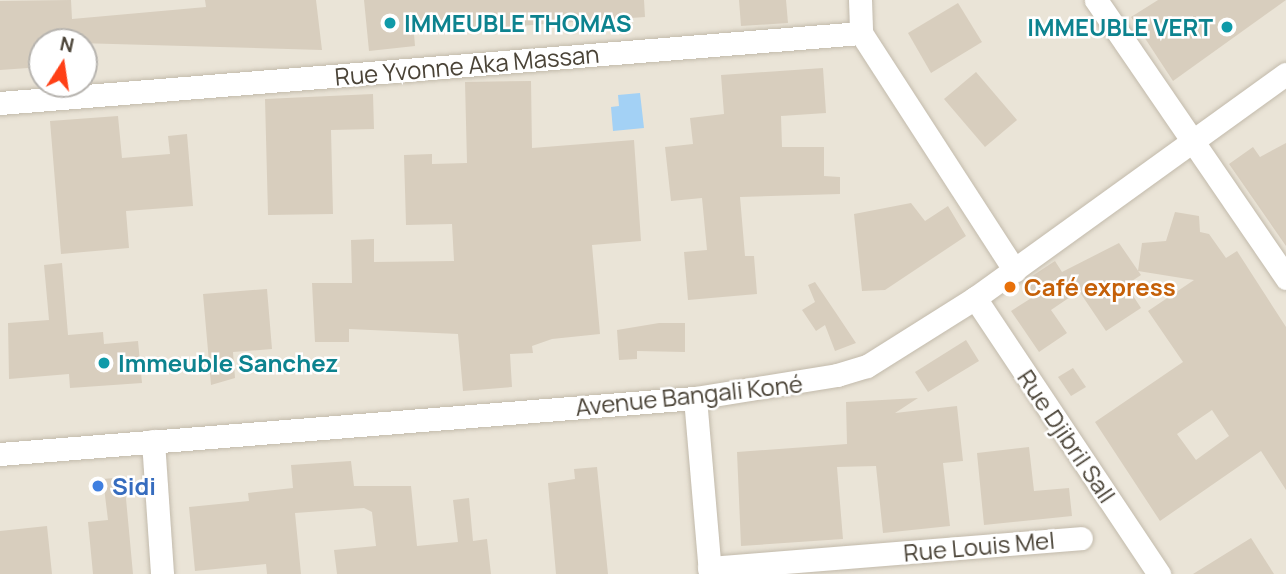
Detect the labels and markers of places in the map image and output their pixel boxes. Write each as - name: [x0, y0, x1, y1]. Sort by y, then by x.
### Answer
- place label: IMMEUBLE THOMAS: [404, 9, 632, 37]
- place label: IMMEUBLE VERT: [1027, 13, 1213, 41]
- marker: IMMEUBLE THOMAS: [382, 15, 398, 31]
- marker: IMMEUBLE VERT: [1219, 19, 1235, 35]
- place label: Café express: [1024, 273, 1176, 301]
- marker: Café express: [1002, 279, 1018, 295]
- place label: Immeuble Sanchez: [118, 349, 338, 377]
- marker: Immeuble Sanchez: [96, 355, 112, 371]
- place label: Sidi: [112, 472, 156, 500]
- marker: Sidi: [90, 478, 106, 494]

